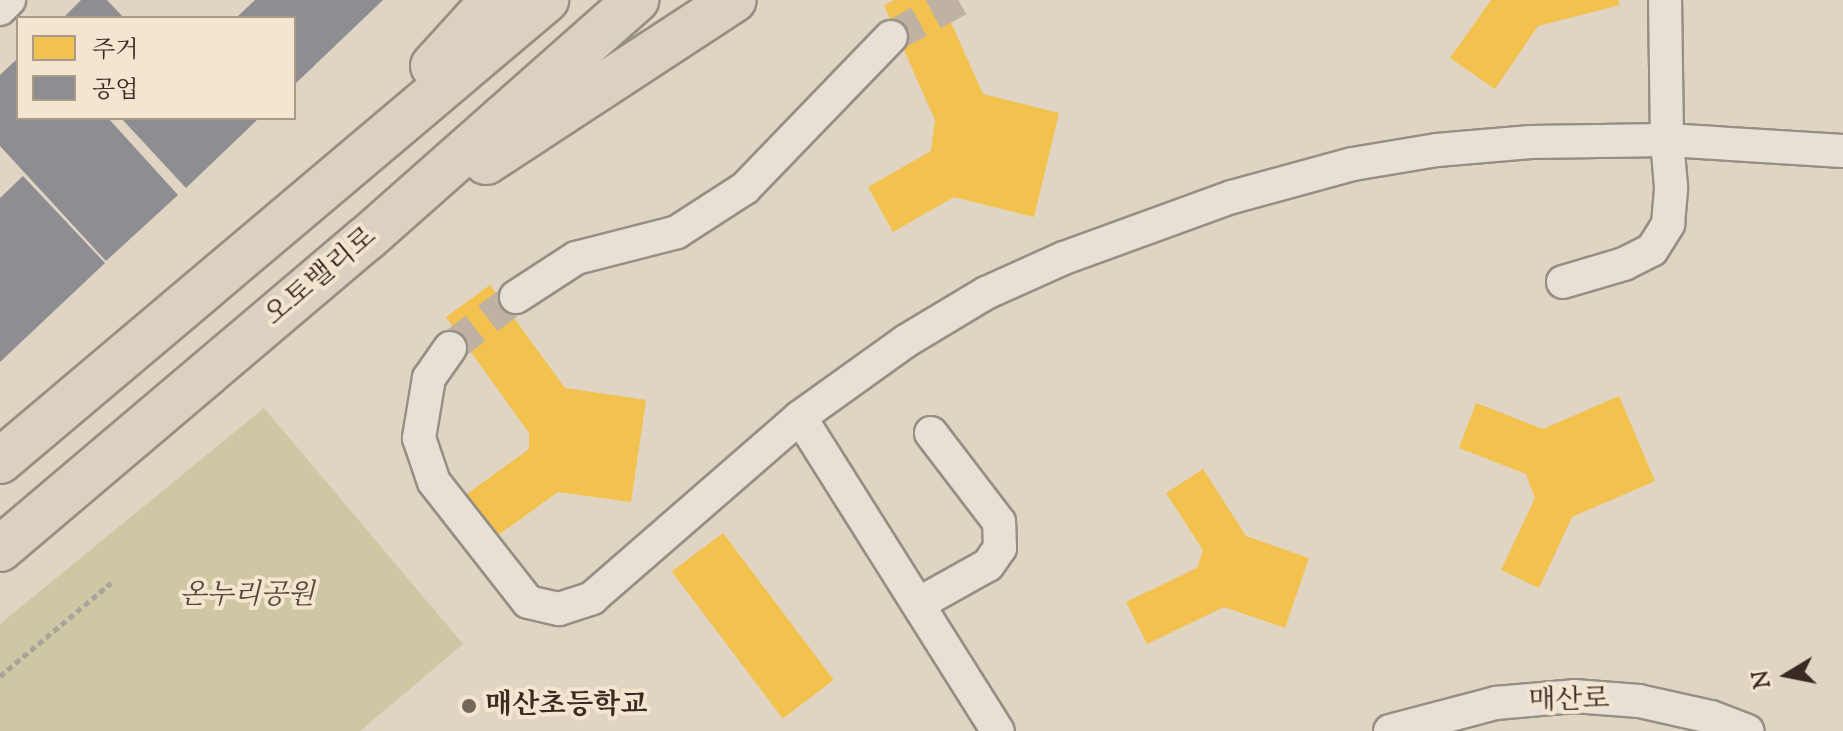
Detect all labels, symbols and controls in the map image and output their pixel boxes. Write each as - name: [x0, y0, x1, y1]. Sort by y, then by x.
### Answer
- legend: [16, 16, 296, 120]
- text: 주거: [92, 34, 138, 68]
- text: 공업: [92, 74, 138, 108]
- street label: 오토밸리로: [258, 221, 384, 333]
- park label: 온누리공원: [179, 579, 315, 613]
- north arrow: [1747, 635, 1827, 715]
- text: N: [1746, 668, 1781, 691]
- street label: 매산로: [1528, 683, 1610, 719]
- place label: 매산초등학교: [485, 689, 647, 723]
- marker: 매산초등학교: [460, 697, 478, 715]

